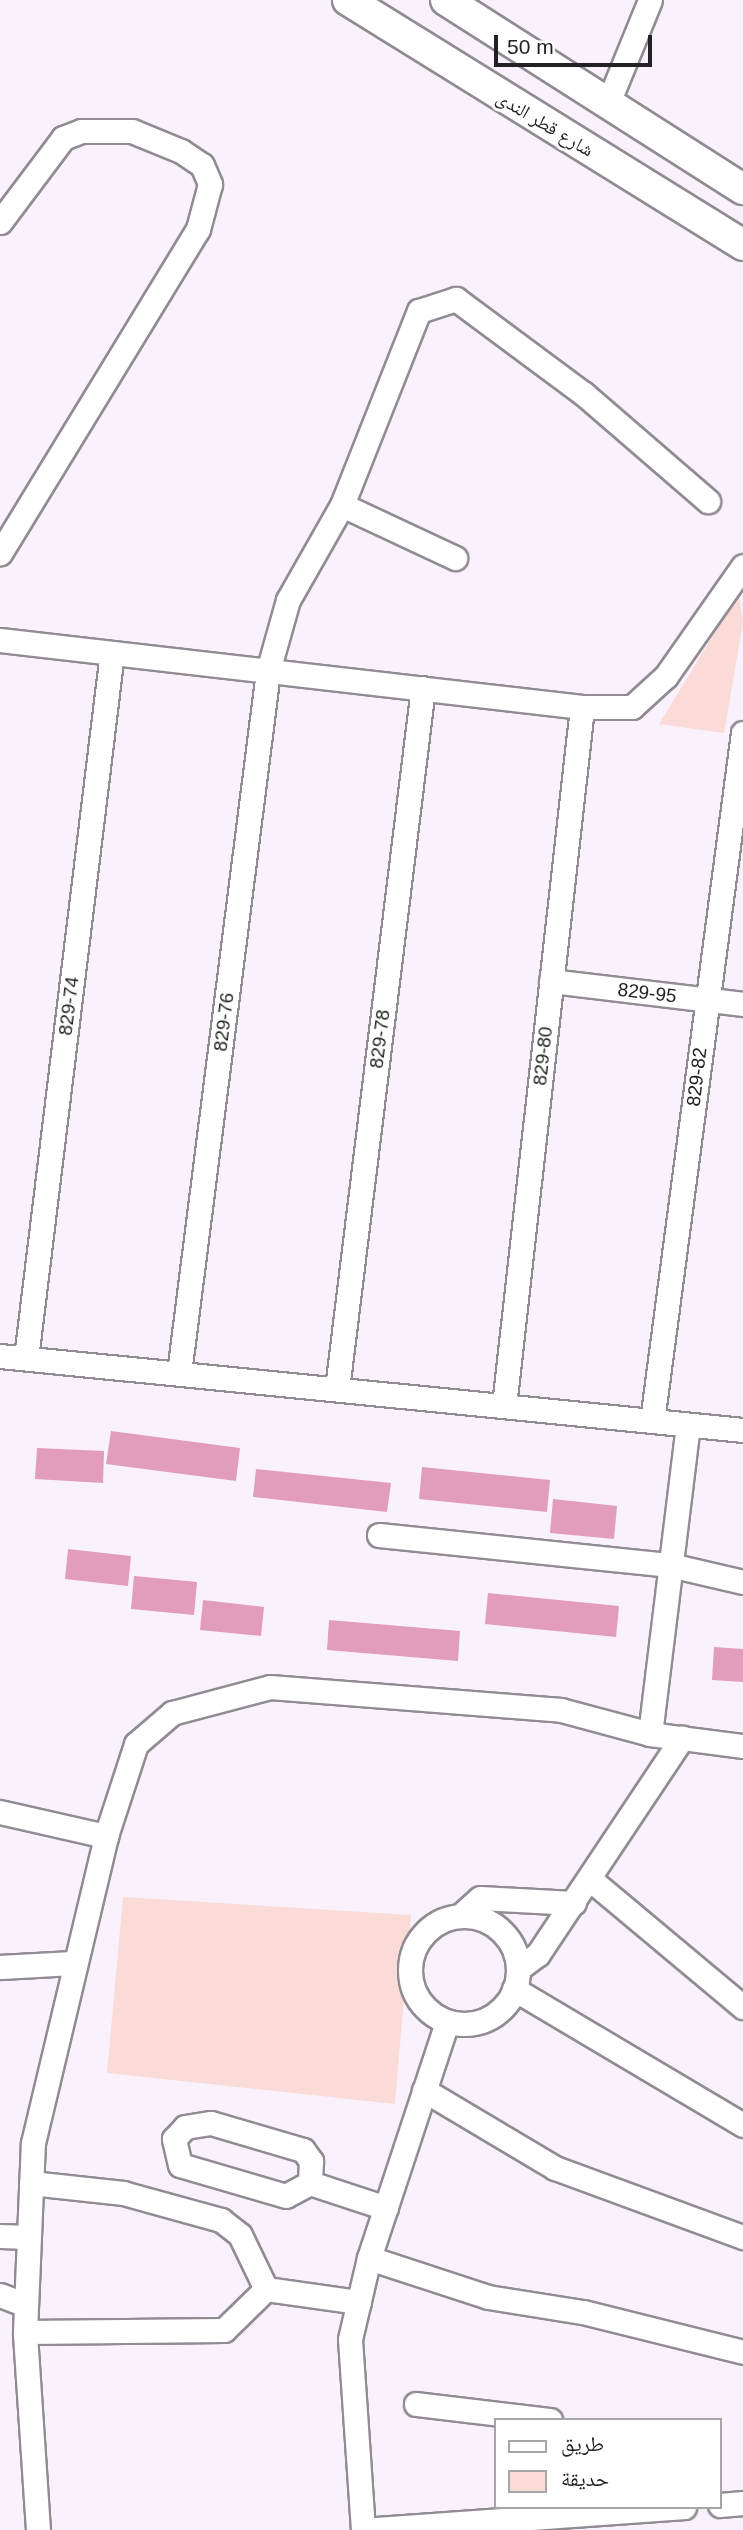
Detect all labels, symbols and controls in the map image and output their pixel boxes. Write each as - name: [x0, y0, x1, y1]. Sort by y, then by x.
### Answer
- scale bar: [498, 21, 656, 65]
- text: 50 m: [507, 35, 554, 58]
- street label: شارع قطر الندى: [492, 86, 598, 162]
- street label: 829-74: [54, 975, 84, 1037]
- street label: 829-95: [616, 978, 678, 1008]
- street label: 829-76: [209, 991, 239, 1053]
- street label: 829-78: [365, 1008, 395, 1070]
- street label: 829-80: [529, 1025, 557, 1087]
- street label: 829-82: [682, 1046, 712, 1108]
- legend: [494, 2418, 722, 2509]
- text: طريق: [561, 2432, 604, 2455]
- text: حديقة: [561, 2467, 609, 2490]

